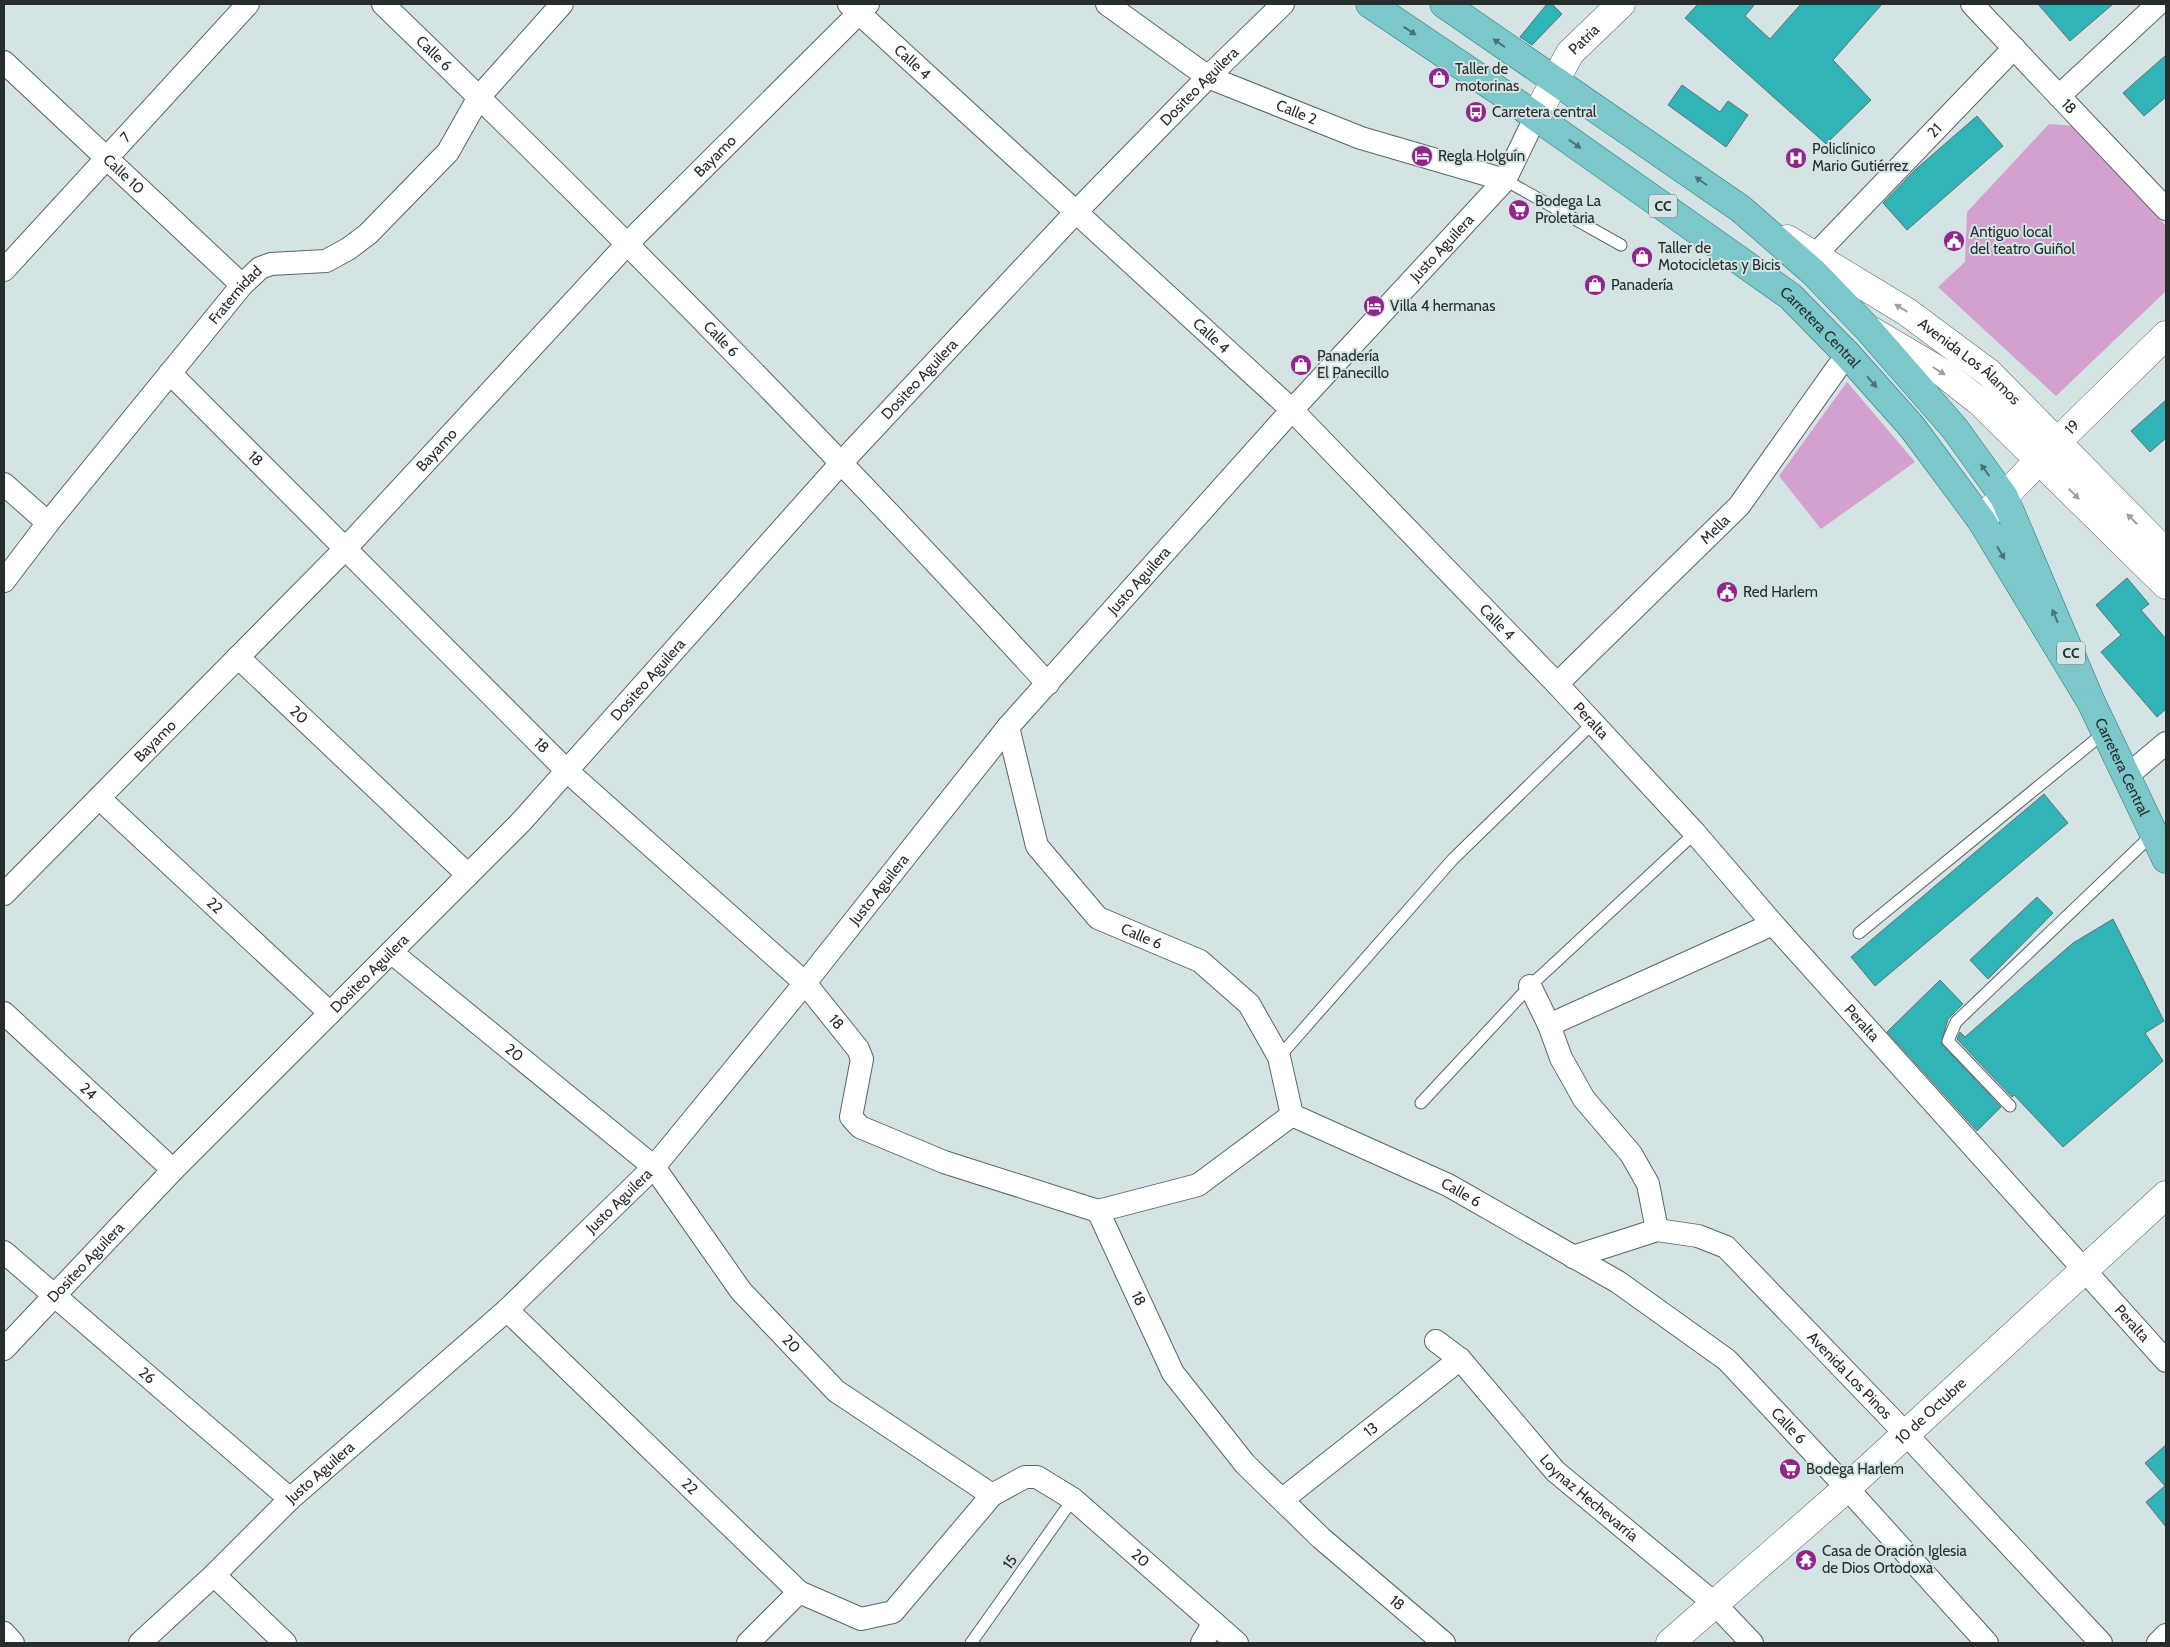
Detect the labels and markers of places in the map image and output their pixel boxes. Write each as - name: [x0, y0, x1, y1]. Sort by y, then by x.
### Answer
- place label: Taller de motorinas: [1455, 60, 1519, 95]
- shop icon: Taller de motorinas: [1427, 66, 1451, 90]
- bus stop icon: Carretera central: [1464, 100, 1488, 124]
- place label: Carretera central: [1492, 103, 1597, 121]
- place label: Policlínico Mario Gutiérrez: [1812, 140, 1909, 175]
- hotel icon: Regla Holguín: [1410, 144, 1434, 168]
- hospital icon: Policlínico Mario Gutiérrez: [1784, 146, 1808, 170]
- place label: Regla Holguín: [1438, 147, 1525, 165]
- place label: Bodega La Proletaria: [1535, 192, 1602, 227]
- supermarket icon: Bodega La Proletaria: [1507, 198, 1531, 222]
- place label: Antiguo local del teatro Guiñol: [1970, 223, 2076, 258]
- public building icon: Antiguo local del teatro Guiñol: [1942, 229, 1966, 253]
- place label: Taller de Motocicletas y Bicis: [1658, 239, 1780, 274]
- shop icon: Taller de Motocicletas y Bicis: [1630, 245, 1654, 269]
- shop icon: Panadería: [1583, 273, 1607, 297]
- place label: Panadería: [1611, 276, 1674, 294]
- hotel icon: Villa 4 hermanas: [1362, 294, 1386, 318]
- place label: Villa 4 hermanas: [1390, 297, 1495, 315]
- place label: Panadería El Panecillo: [1317, 347, 1389, 382]
- shop icon: Panadería El Panecillo: [1289, 353, 1313, 377]
- public building icon: Red Harlem: [1715, 580, 1739, 604]
- place label: Red Harlem: [1743, 583, 1818, 601]
- supermarket icon: Bodega Harlem: [1778, 1457, 1802, 1481]
- place label: Bodega Harlem: [1806, 1460, 1904, 1478]
- place label: Casa de Oración Iglesia de Dios Ortodoxa: [1822, 1542, 1967, 1577]
- temple icon: Casa de Oración Iglesia de Dios Ortodoxa: [1794, 1548, 1818, 1572]

